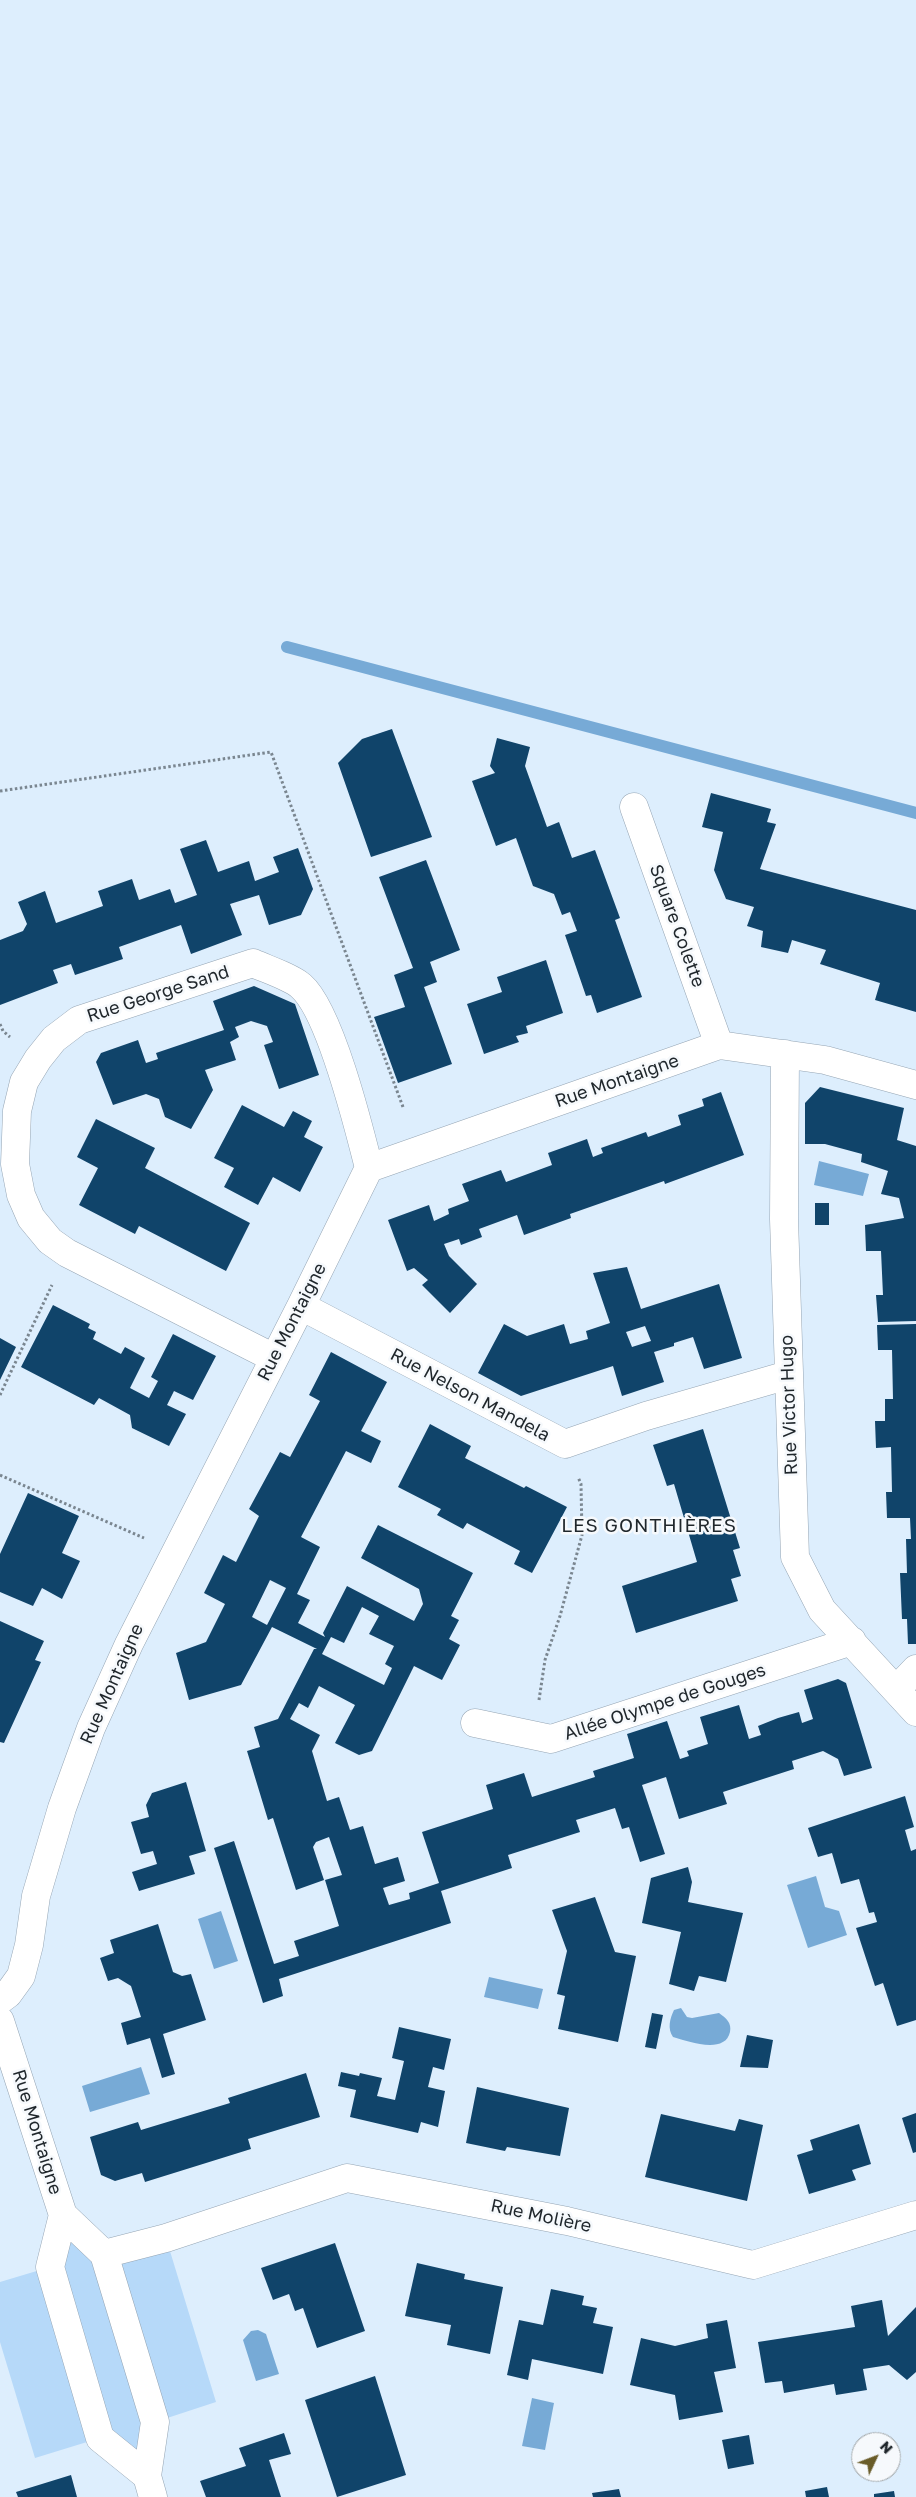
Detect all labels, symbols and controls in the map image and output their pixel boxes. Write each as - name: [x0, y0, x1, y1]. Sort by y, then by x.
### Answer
- street label: Square Colette: [645, 862, 709, 990]
- street label: Rue George Sand: [84, 961, 232, 1027]
- street label: Rue Montaigne: [552, 1050, 682, 1112]
- street label: Rue Montaigne: [253, 1259, 331, 1385]
- street label: Rue Victor Hugo: [776, 1334, 802, 1476]
- street label: Rue Nelson Mandela: [386, 1344, 554, 1446]
- district label: LES GONTHIÈRES: [559, 1515, 739, 1537]
- street label: Rue Montaigne: [76, 1620, 148, 1748]
- street label: Allée Olympe de Gouges: [562, 1659, 768, 1745]
- street label: Rue Montaigne: [8, 2067, 66, 2197]
- street label: Rue Molière: [489, 2195, 593, 2237]
- north arrow: [851, 2432, 901, 2482]
- text: N: [877, 2437, 896, 2457]

